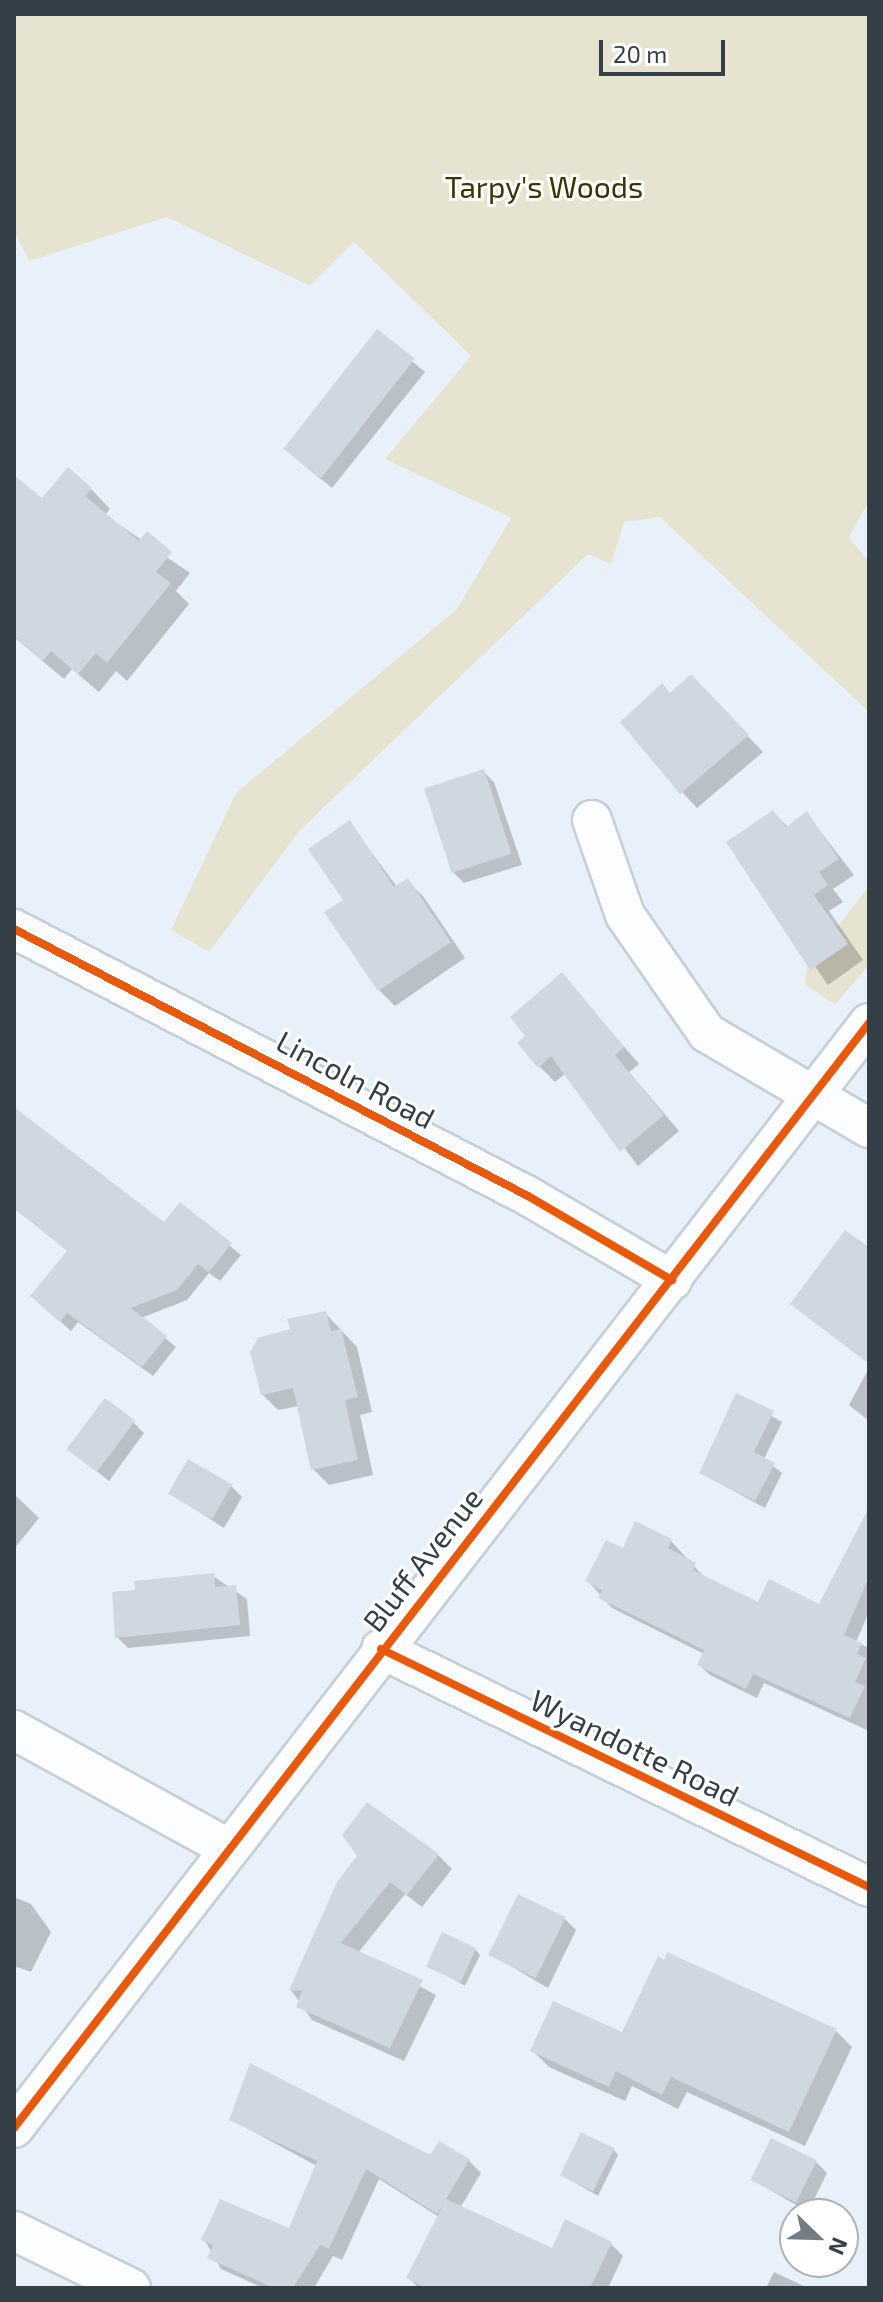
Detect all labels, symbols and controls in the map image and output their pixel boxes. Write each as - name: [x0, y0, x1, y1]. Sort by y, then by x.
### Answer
- scale bar: [603, 24, 729, 74]
- text: 20 m: [613, 39, 667, 68]
- park label: Tarpy's Woods: [445, 168, 643, 204]
- street label: Lincoln Road: [271, 1022, 441, 1136]
- street label: Bluff Avenue: [355, 1480, 489, 1638]
- street label: Wyandotte Road: [525, 1681, 745, 1813]
- north arrow: [779, 2198, 859, 2278]
- text: N: [824, 2234, 854, 2259]

